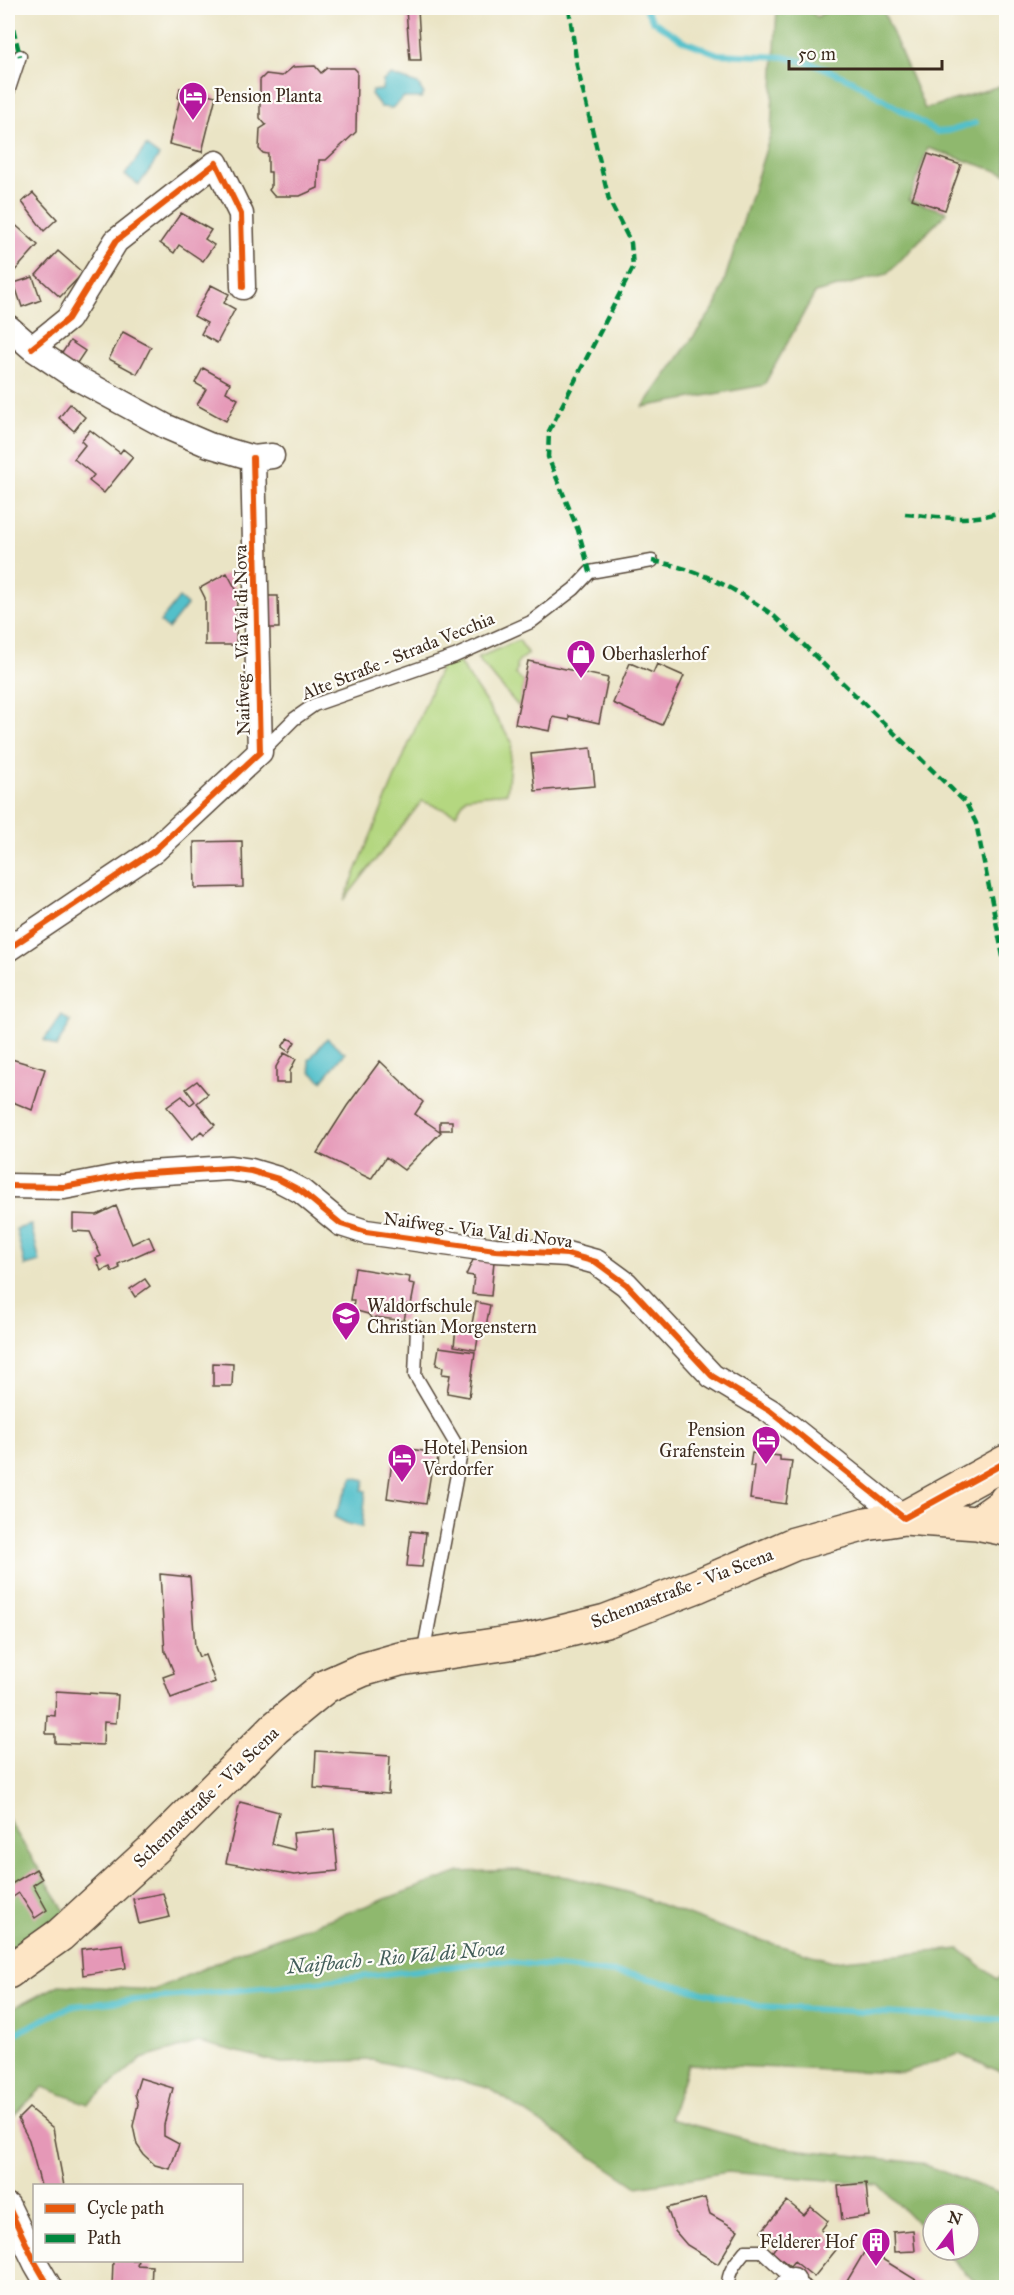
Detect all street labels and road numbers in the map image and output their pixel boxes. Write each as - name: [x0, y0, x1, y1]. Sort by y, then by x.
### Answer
- street label: Naifweg - Via Val di Nova: [229, 544, 256, 735]
- street label: Alte Straße - Strada Vecchia: [298, 607, 498, 705]
- street label: Naifweg - Via Val di Nova: [382, 1207, 574, 1254]
- street label: Schennastraße - Via Scena: [588, 1543, 777, 1633]
- street label: Schennastraße - Via Scena: [129, 1722, 284, 1872]

